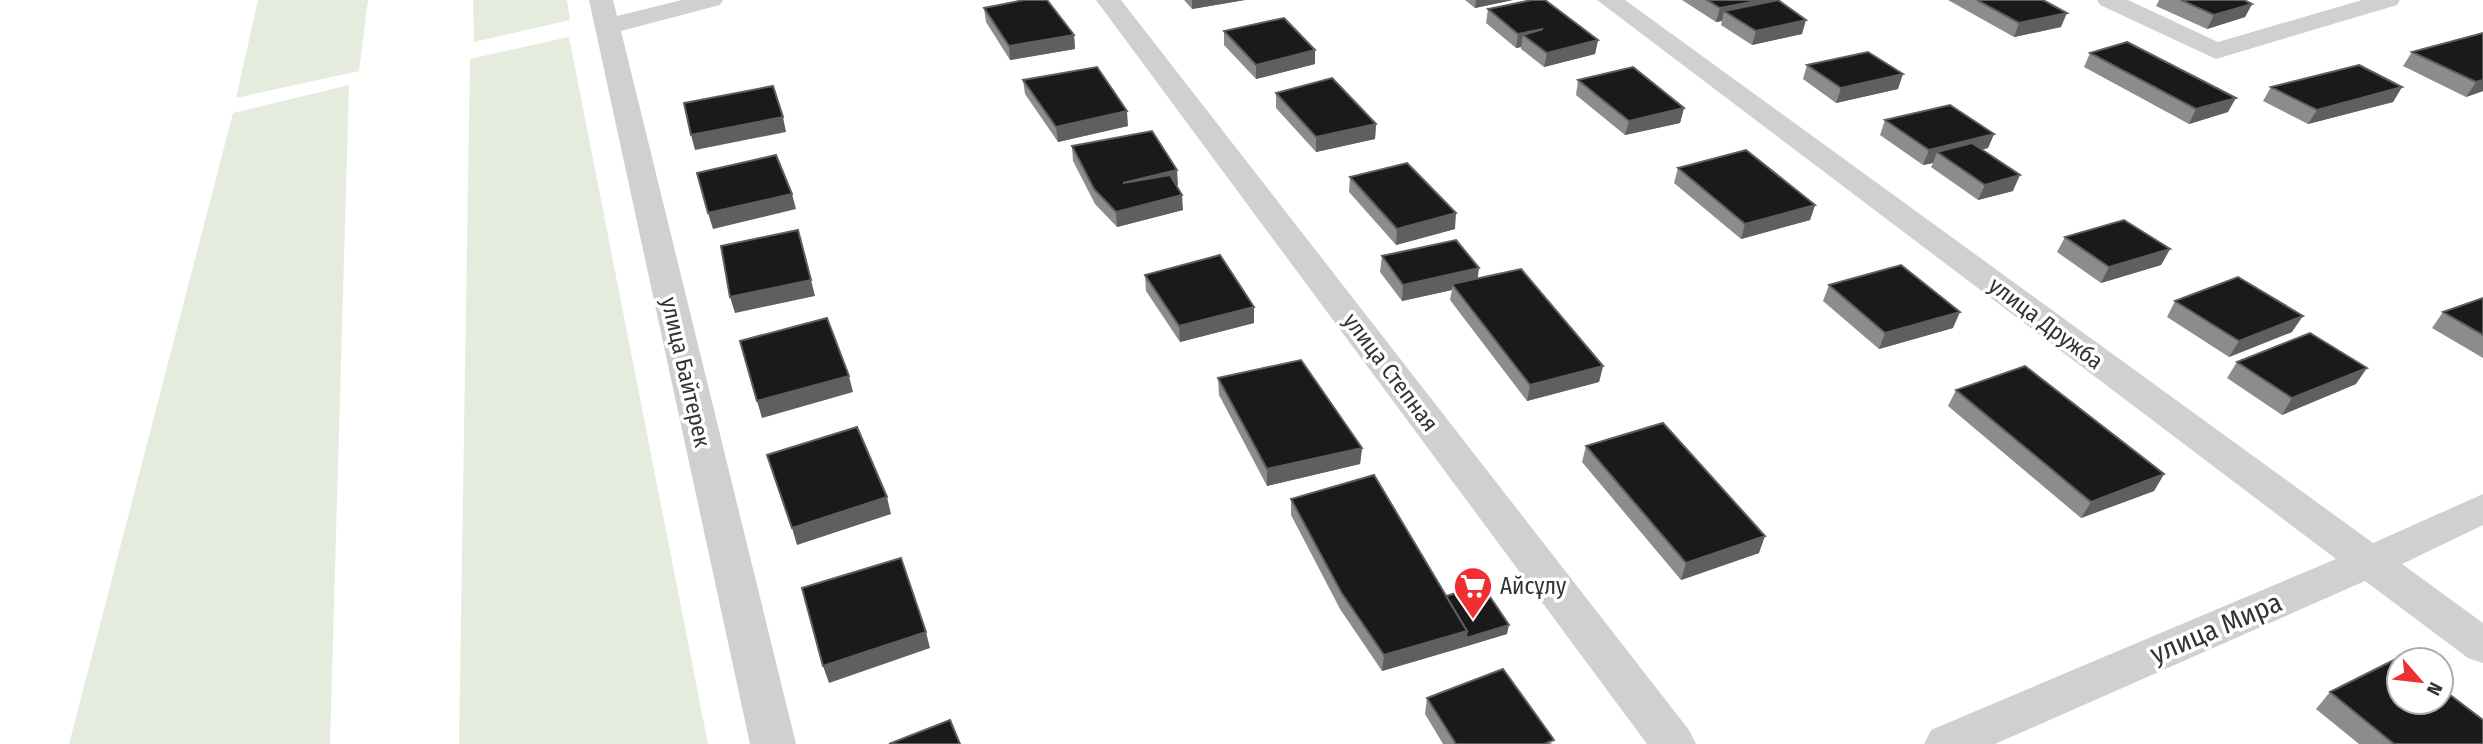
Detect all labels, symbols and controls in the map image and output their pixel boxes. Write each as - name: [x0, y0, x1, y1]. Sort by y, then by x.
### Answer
- street label: улица Дружба: [1983, 271, 2109, 375]
- street label: улица Байтерек: [655, 294, 717, 450]
- street label: улица Степная: [1337, 307, 1445, 437]
- supermarket icon: Айсұлу: [1452, 565, 1494, 620]
- place label: Айсұлу: [1500, 572, 1567, 600]
- street label: улица Мира: [2145, 585, 2287, 671]
- north arrow: [2385, 646, 2455, 716]
- text: N: [2422, 678, 2447, 699]

